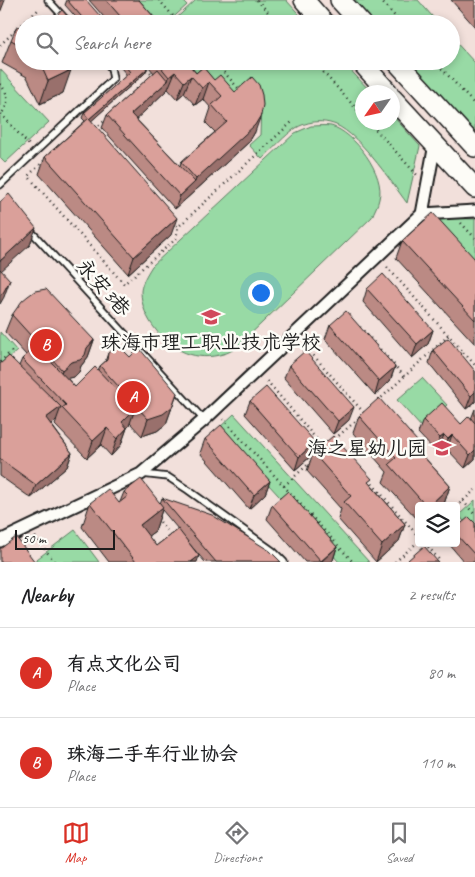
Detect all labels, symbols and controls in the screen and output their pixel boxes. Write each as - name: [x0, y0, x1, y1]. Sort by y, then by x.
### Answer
- search box: [15, 15, 460, 70]
- icon: search: [33, 29, 61, 57]
- text: Search here: [73, 31, 150, 55]
- north arrow: [355, 85, 400, 130]
- street label: 永安3巷: [71, 253, 137, 322]
- your location: [248, 280, 274, 306]
- school or university icon: 珠海市理工职业技术学校: [200, 306, 222, 328]
- pin: B: [30, 326, 62, 364]
- place label: 珠海市理工职业技术学校: [101, 330, 321, 355]
- pin: A: [117, 378, 149, 416]
- place label: 海之星幼儿园: [307, 436, 427, 461]
- school or university icon: 海之星幼儿园: [431, 437, 453, 459]
- map controls: [415, 502, 460, 547]
- button: layers: [415, 502, 460, 547]
- scale bar: [15, 527, 115, 550]
- text: 50 m: [22, 530, 46, 547]
- text: Nearby: [20, 582, 73, 608]
- text: 2 results: [408, 585, 455, 605]
- text: 有点文化公司: [67, 652, 181, 676]
- text: A: [32, 663, 40, 683]
- text: 80 m: [428, 663, 455, 683]
- text: Place: [67, 676, 95, 696]
- text: 珠海二手车行业协会: [67, 742, 238, 766]
- text: B: [32, 753, 40, 773]
- text: 110 m: [421, 753, 455, 773]
- text: Place: [67, 766, 95, 786]
- tab: Map: [62, 819, 90, 866]
- tab: Directions: [213, 819, 262, 866]
- tab: Saved: [385, 819, 413, 866]

